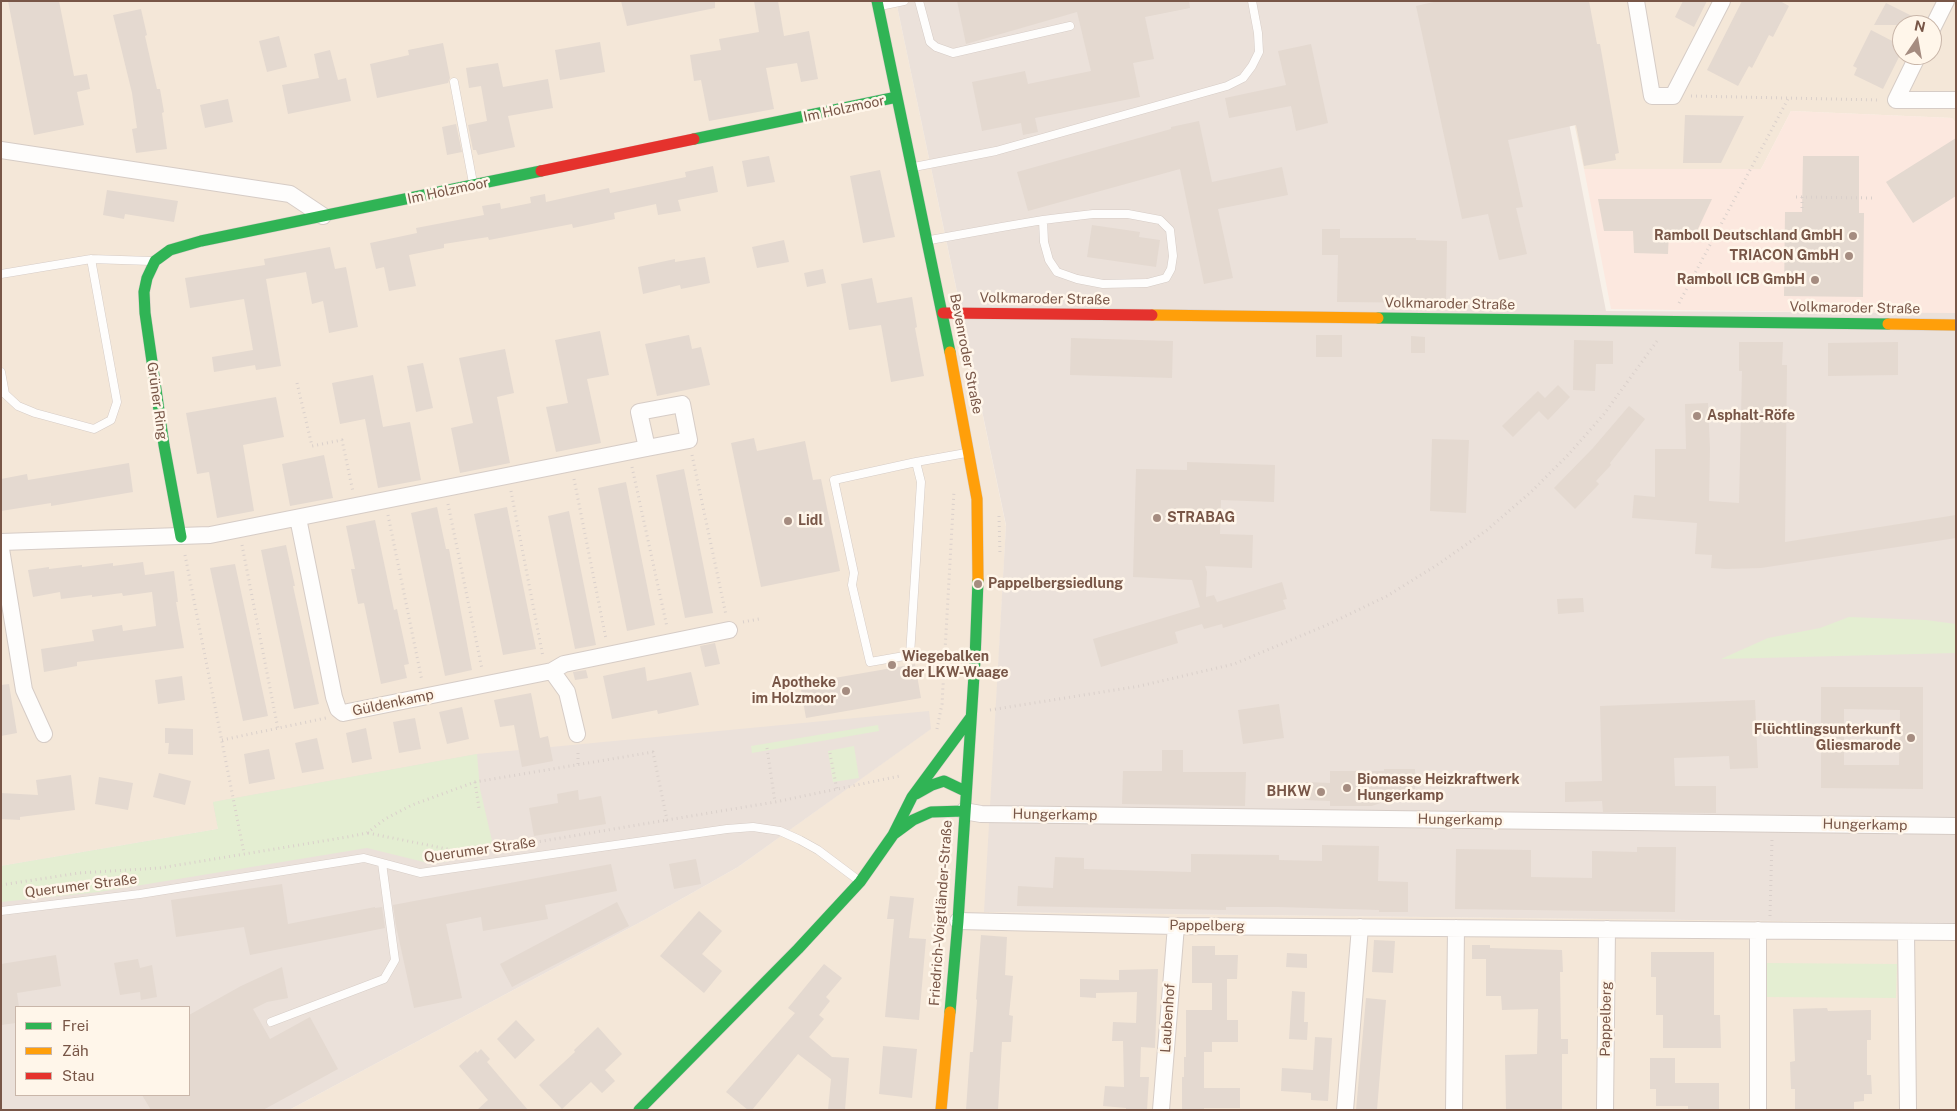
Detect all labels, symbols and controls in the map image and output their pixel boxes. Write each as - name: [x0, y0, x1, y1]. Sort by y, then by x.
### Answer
- north arrow: [1892, 15, 1942, 65]
- text: N: [1913, 17, 1927, 35]
- street label: Im Holzmoor: [802, 92, 886, 126]
- street label: Im Holzmoor: [406, 174, 490, 208]
- place label: Ramboll Deutschland GmbH: [1654, 228, 1843, 244]
- marker: Ramboll Deutschland GmbH: [1847, 230, 1859, 242]
- place label: TRIACON GmbH: [1730, 248, 1839, 264]
- marker: TRIACON GmbH: [1843, 250, 1855, 262]
- place label: Ramboll ICB GmbH: [1677, 272, 1805, 288]
- marker: Ramboll ICB GmbH: [1809, 274, 1821, 286]
- street label: Volkmaroder Straße: [980, 289, 1110, 309]
- street label: Bevenroder Straße: [946, 292, 986, 416]
- street label: Volkmaroder Straße: [1385, 294, 1515, 314]
- street label: Volkmaroder Straße: [1790, 298, 1920, 318]
- street label: Grüner Ring: [143, 361, 171, 441]
- place label: Asphalt-Röfe: [1707, 408, 1795, 424]
- marker: Asphalt-Röfe: [1691, 410, 1703, 422]
- place label: STRABAG: [1167, 510, 1235, 526]
- marker: STRABAG: [1151, 512, 1163, 524]
- place label: Lidl: [798, 513, 823, 529]
- marker: Lidl: [782, 515, 794, 527]
- place label: Pappelbergsiedlung: [988, 576, 1123, 592]
- marker: Pappelbergsiedlung: [972, 578, 984, 590]
- place label: Wiegebalken der LKW-Waage: [902, 649, 1009, 682]
- marker: Wiegebalken der LKW-Waage: [886, 659, 898, 671]
- place label: Apotheke im Holzmoor: [752, 675, 836, 708]
- marker: Apotheke im Holzmoor: [840, 685, 852, 697]
- street label: Güldenkamp: [351, 686, 435, 720]
- place label: Flüchtlingsunterkunft Gliesmarode: [1754, 722, 1901, 754]
- marker: Flüchtlingsunterkunft Gliesmarode: [1905, 732, 1917, 744]
- place label: Biomasse Heizkraftwerk Hungerkamp: [1357, 772, 1520, 804]
- marker: Biomasse Heizkraftwerk Hungerkamp: [1341, 782, 1353, 794]
- place label: BHKW: [1267, 784, 1311, 800]
- marker: BHKW: [1315, 786, 1327, 798]
- street label: Hungerkamp: [1012, 806, 1098, 824]
- street label: Hungerkamp: [1417, 811, 1503, 829]
- street label: Hungerkamp: [1822, 816, 1908, 834]
- street label: Friedrich-Voigtländer-Straße: [926, 819, 956, 1007]
- street label: Querumer Straße: [423, 834, 537, 866]
- street label: Querumer Straße: [24, 871, 138, 901]
- street label: Pappelberg: [1169, 917, 1245, 935]
- street label: Pappelberg: [1597, 981, 1615, 1057]
- street label: Laubenhof: [1157, 983, 1179, 1053]
- legend: [15, 1006, 190, 1096]
- text: Frei: [62, 1017, 89, 1034]
- text: Zäh: [62, 1042, 89, 1059]
- text: Stau: [62, 1067, 95, 1084]

